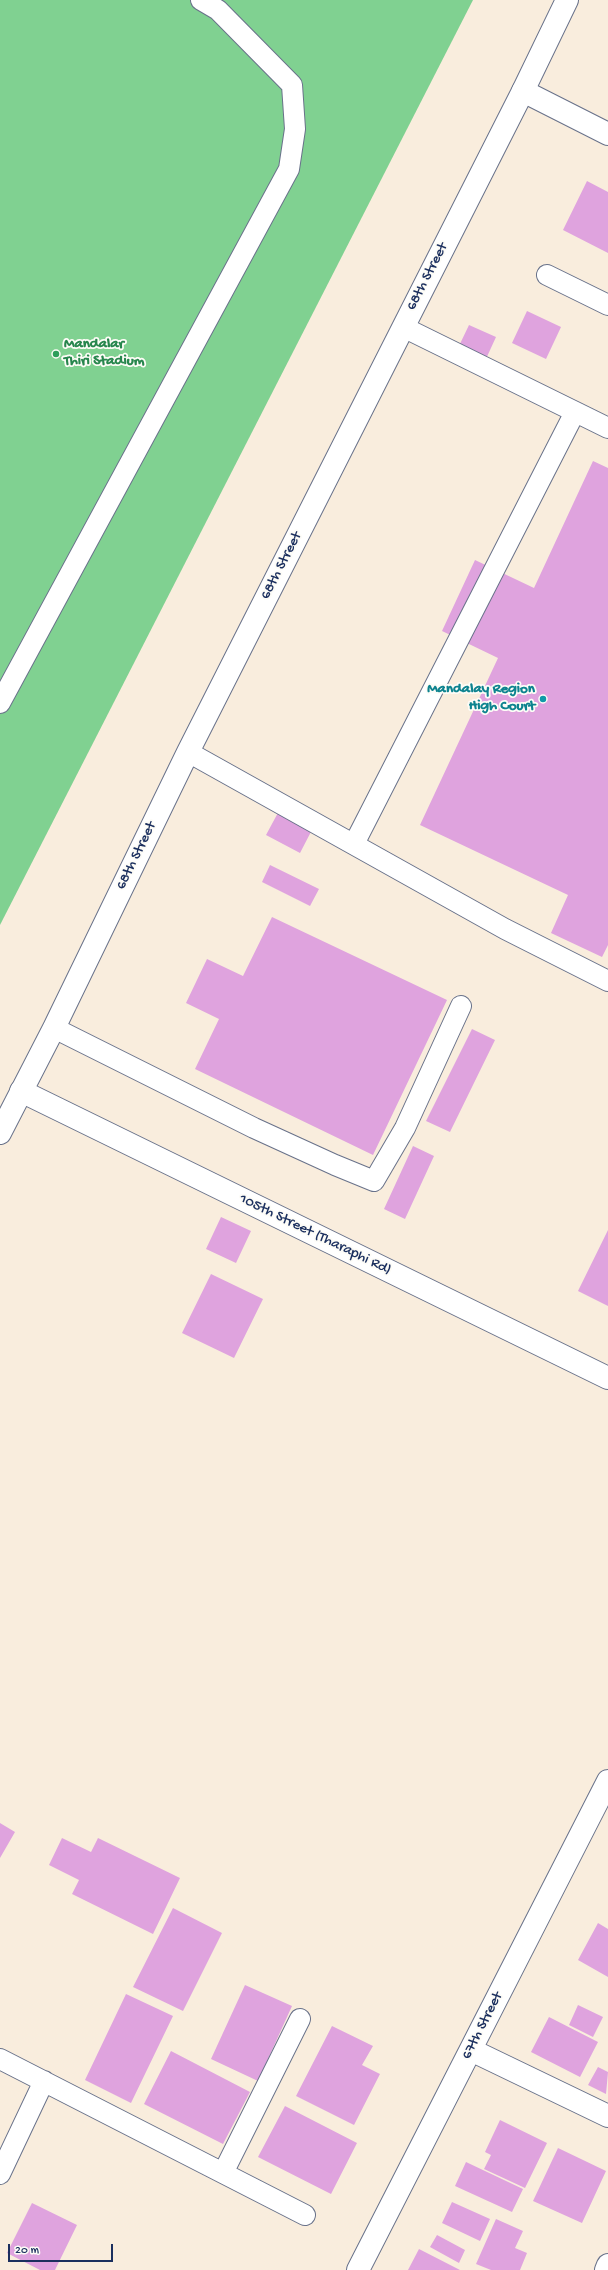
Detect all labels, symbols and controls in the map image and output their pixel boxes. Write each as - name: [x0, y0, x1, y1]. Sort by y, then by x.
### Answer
- street label: 68th Street: [403, 240, 453, 314]
- place label: Mandalar Thiri Stadium: [64, 336, 144, 371]
- marker: Mandalar Thiri Stadium: [51, 349, 61, 359]
- street label: 68th Street: [257, 529, 307, 603]
- place label: Mandalay Region High Court: [427, 681, 535, 716]
- marker: Mandalay Region High Court: [538, 694, 548, 704]
- street label: 68th Street: [113, 819, 161, 893]
- street label: 105th Street (Tharaphi Rd): [236, 1190, 394, 1280]
- street label: 67th Street: [458, 1989, 508, 2063]
- scale bar: [10, 2236, 115, 2262]
- text: 20 m: [15, 2244, 39, 2258]

